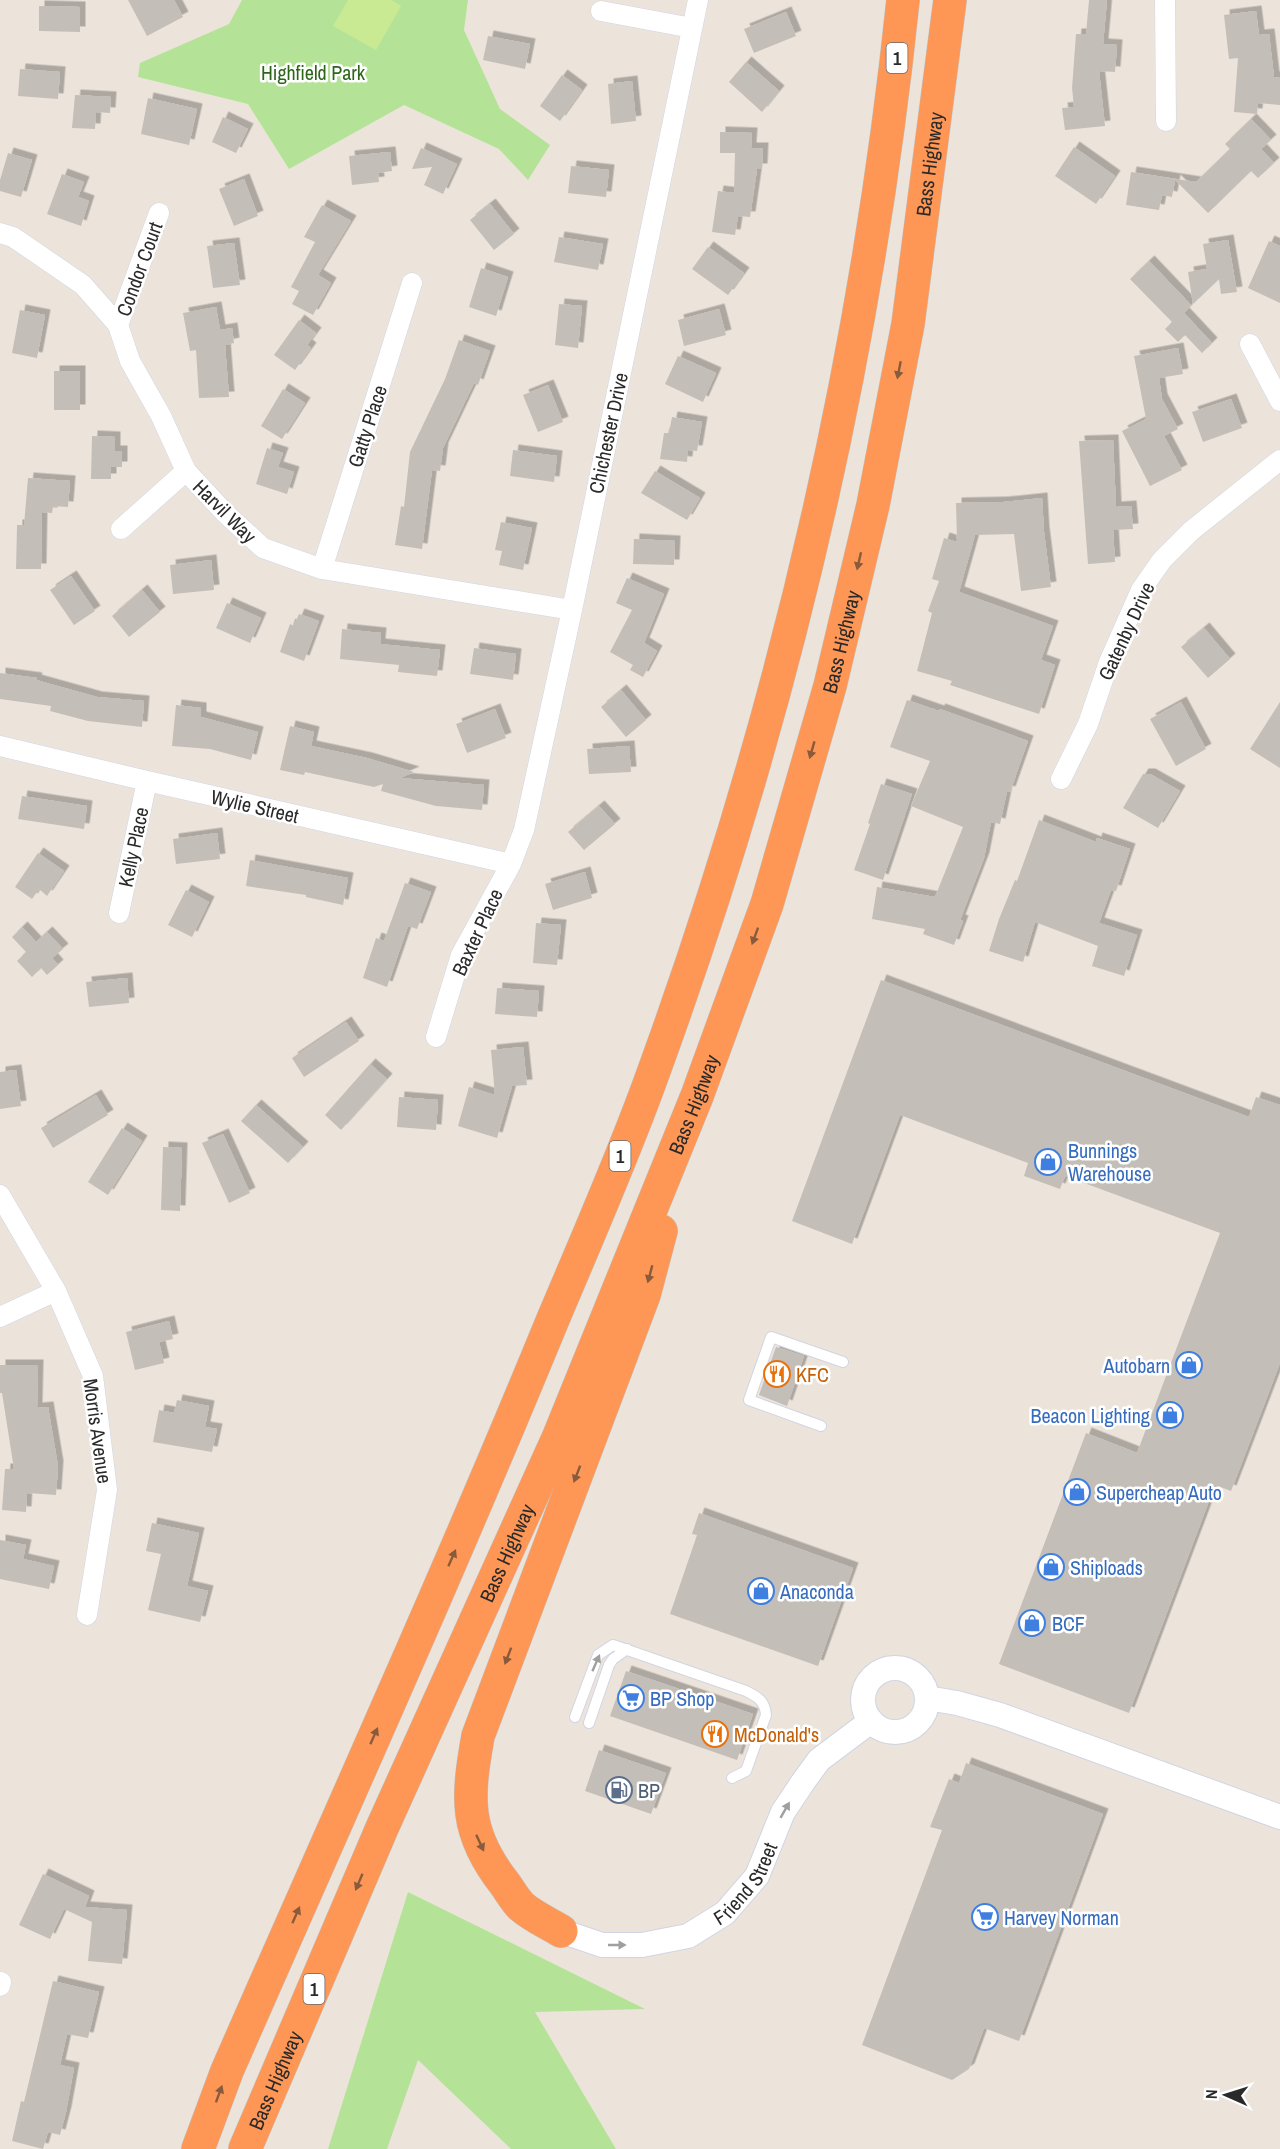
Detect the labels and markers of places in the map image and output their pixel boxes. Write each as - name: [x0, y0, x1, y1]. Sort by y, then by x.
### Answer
- place label: Bunnings Warehouse: [1068, 1137, 1151, 1187]
- shop icon: Bunnings Warehouse: [1033, 1147, 1063, 1177]
- shop icon: Autobarn: [1174, 1350, 1204, 1380]
- place label: Autobarn: [1102, 1352, 1170, 1379]
- restaurant icon: KFC: [762, 1359, 792, 1389]
- place label: KFC: [796, 1361, 829, 1388]
- shop icon: Beacon Lighting: [1155, 1400, 1185, 1430]
- place label: Beacon Lighting: [1031, 1402, 1150, 1429]
- shop icon: Supercheap Auto: [1062, 1477, 1092, 1507]
- place label: Supercheap Auto: [1096, 1479, 1222, 1506]
- shop icon: Shiploads: [1036, 1552, 1066, 1582]
- place label: Shiploads: [1070, 1554, 1143, 1581]
- shop icon: Anaconda: [746, 1576, 776, 1606]
- place label: Anaconda: [779, 1578, 854, 1605]
- shop icon: BCF: [1017, 1608, 1047, 1638]
- place label: BCF: [1052, 1610, 1085, 1637]
- supermarket icon: BP Shop: [616, 1683, 646, 1713]
- place label: BP Shop: [650, 1685, 714, 1712]
- restaurant icon: McDonald's: [700, 1719, 730, 1749]
- place label: McDonald's: [734, 1721, 819, 1748]
- fuel station icon: BP: [604, 1775, 634, 1805]
- place label: BP: [638, 1777, 660, 1804]
- supermarket icon: Harvey Norman: [970, 1902, 1000, 1932]
- place label: Harvey Norman: [1004, 1904, 1119, 1931]

